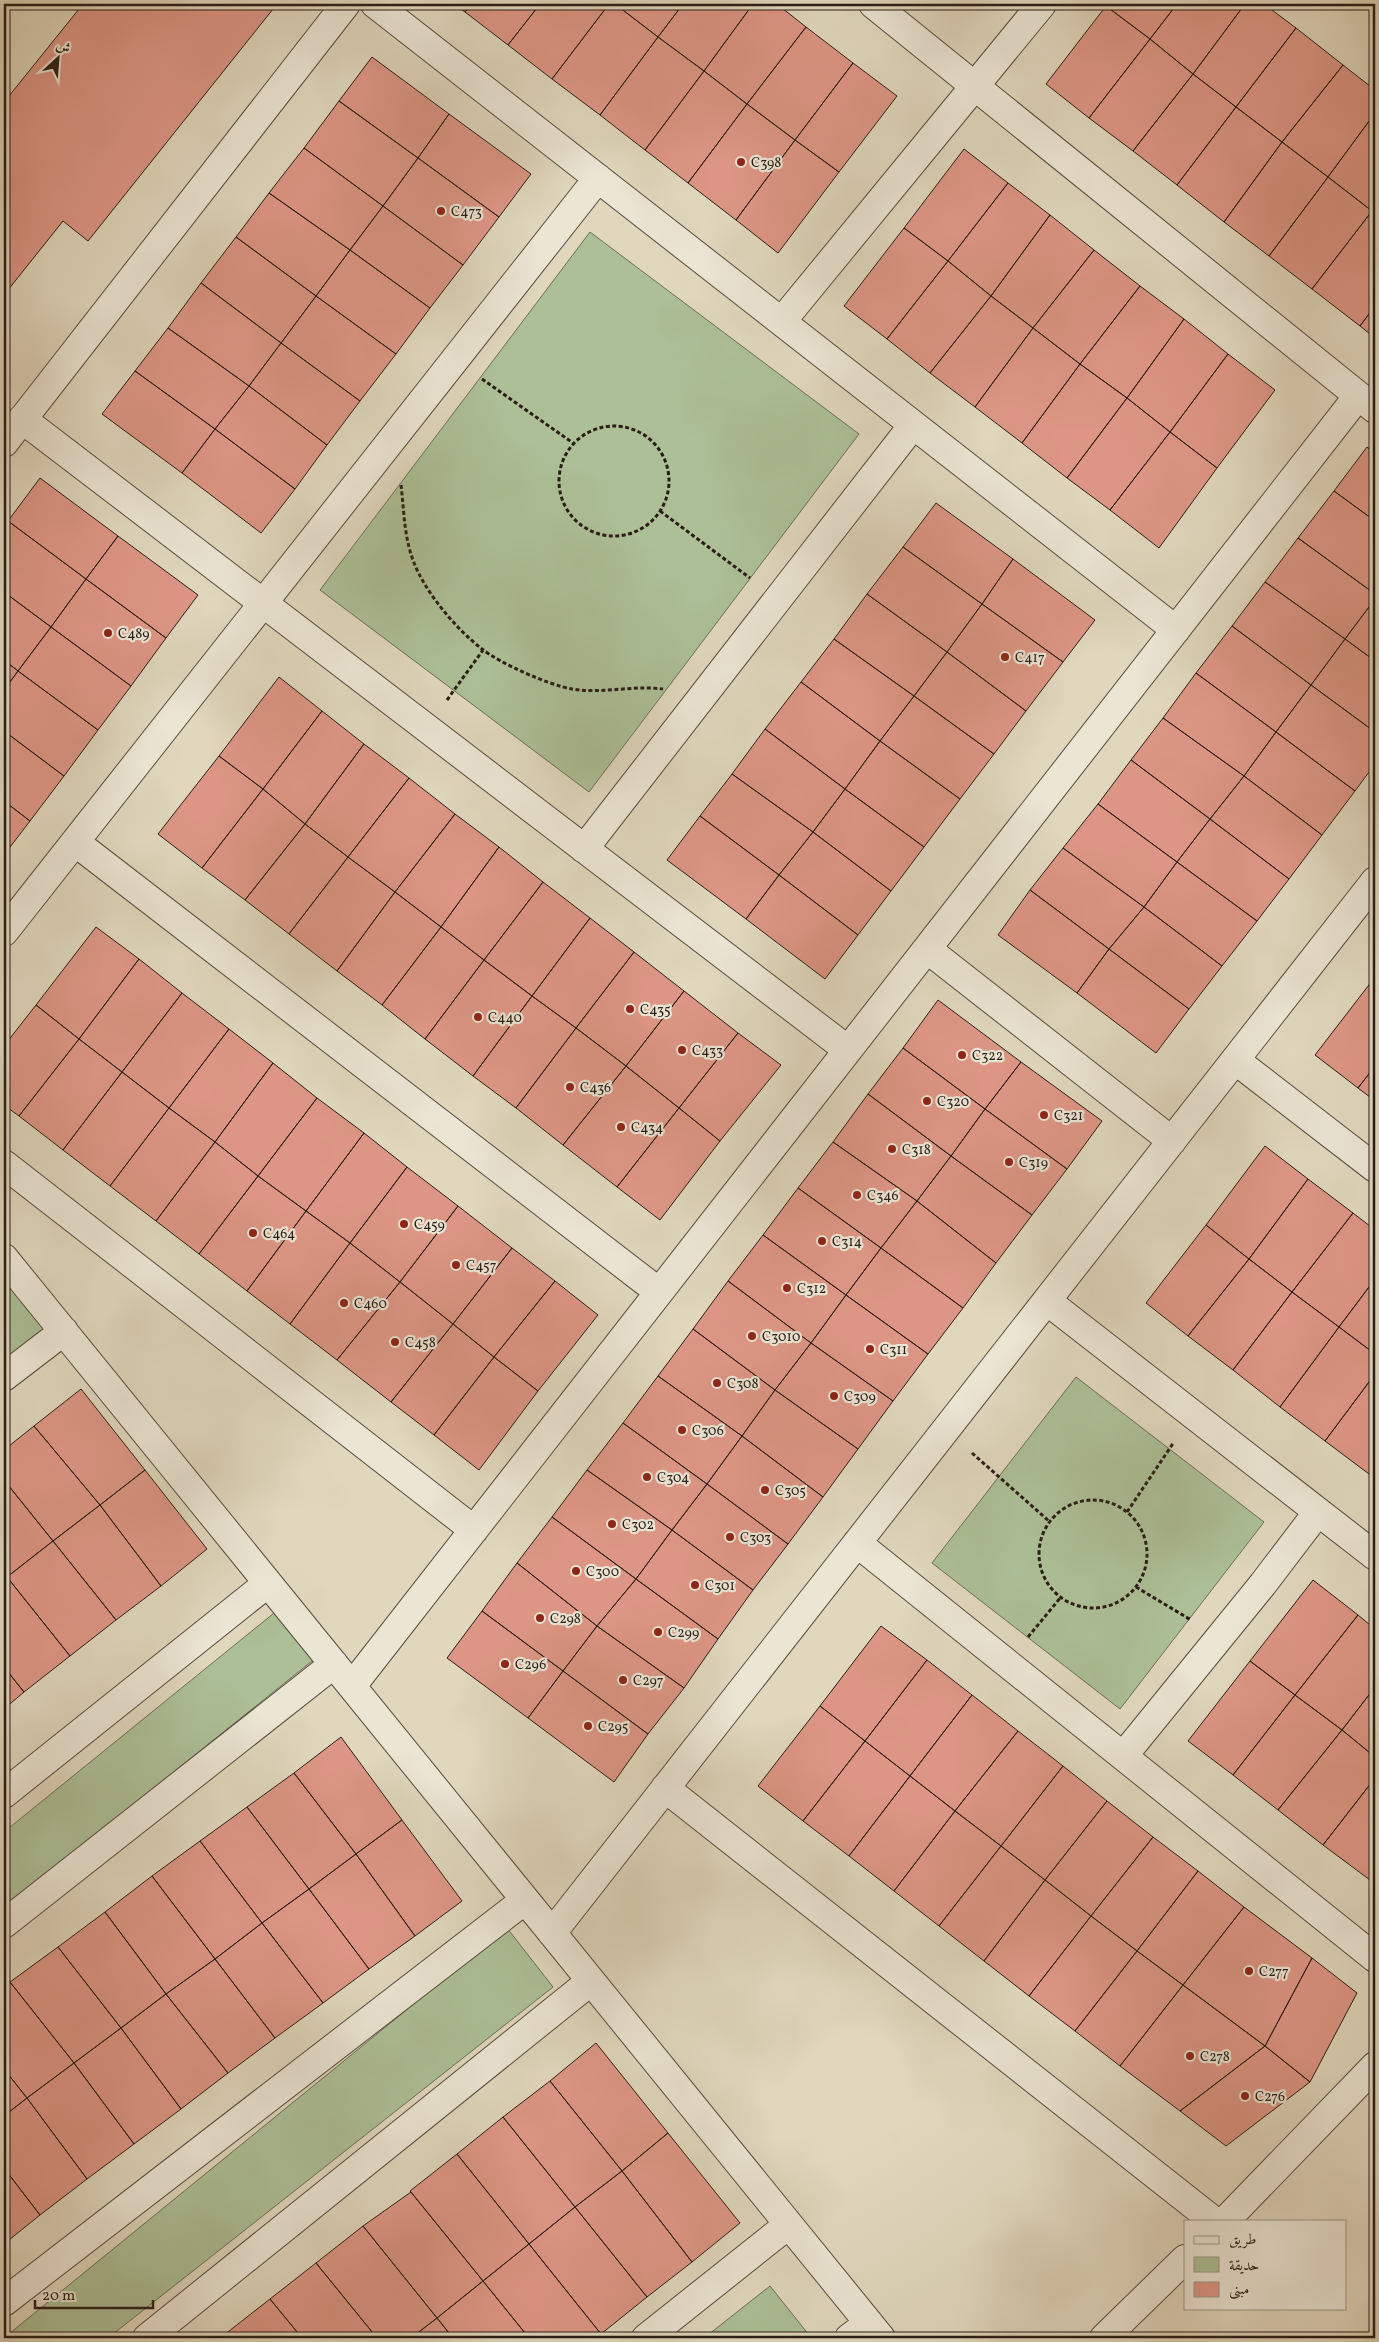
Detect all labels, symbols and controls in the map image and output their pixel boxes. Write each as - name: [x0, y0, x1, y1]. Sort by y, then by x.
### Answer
- north arrow: [32, 32, 82, 82]
- text: ش: [53, 36, 74, 59]
- place label: C398: [751, 154, 781, 173]
- marker: C398: [735, 156, 747, 168]
- place label: C473: [451, 203, 482, 222]
- marker: C473: [435, 205, 447, 217]
- place label: C489: [118, 625, 150, 644]
- marker: C489: [102, 627, 114, 639]
- place label: C417: [1015, 649, 1045, 668]
- marker: C417: [999, 651, 1011, 663]
- place label: C435: [640, 1001, 671, 1020]
- marker: C435: [624, 1003, 636, 1015]
- place label: C440: [488, 1009, 522, 1028]
- marker: C440: [472, 1011, 484, 1023]
- place label: C433: [692, 1042, 723, 1061]
- marker: C433: [676, 1044, 688, 1056]
- place label: C322: [972, 1047, 1003, 1066]
- marker: C322: [956, 1049, 968, 1061]
- place label: C436: [580, 1079, 611, 1098]
- marker: C436: [564, 1081, 576, 1093]
- place label: C320: [937, 1093, 969, 1112]
- marker: C320: [921, 1095, 933, 1107]
- place label: C321: [1054, 1107, 1083, 1126]
- marker: C321: [1038, 1109, 1050, 1121]
- place label: C434: [631, 1119, 663, 1138]
- marker: C434: [615, 1121, 627, 1133]
- place label: C318: [902, 1141, 931, 1160]
- marker: C318: [886, 1143, 898, 1155]
- place label: C319: [1019, 1154, 1048, 1173]
- marker: C319: [1003, 1156, 1015, 1168]
- place label: C346: [867, 1187, 899, 1206]
- marker: C346: [851, 1189, 863, 1201]
- place label: C459: [414, 1216, 445, 1235]
- marker: C459: [398, 1218, 410, 1230]
- place label: C464: [263, 1225, 295, 1244]
- marker: C464: [247, 1227, 259, 1239]
- place label: C314: [832, 1233, 862, 1252]
- marker: C314: [816, 1235, 828, 1247]
- place label: C457: [466, 1257, 497, 1276]
- marker: C457: [450, 1259, 462, 1271]
- place label: C312: [797, 1280, 826, 1299]
- marker: C312: [781, 1282, 793, 1294]
- place label: C460: [354, 1295, 387, 1314]
- marker: C460: [338, 1297, 350, 1309]
- place label: C3010: [762, 1328, 800, 1347]
- marker: C3010: [746, 1330, 758, 1342]
- place label: C458: [405, 1334, 436, 1353]
- marker: C458: [389, 1336, 401, 1348]
- place label: C311: [880, 1341, 907, 1360]
- marker: C311: [864, 1343, 876, 1355]
- place label: C308: [727, 1375, 759, 1394]
- marker: C308: [711, 1377, 723, 1389]
- place label: C309: [844, 1388, 876, 1407]
- marker: C309: [828, 1390, 840, 1402]
- place label: C306: [692, 1422, 724, 1441]
- marker: C306: [676, 1424, 688, 1436]
- place label: C304: [657, 1469, 689, 1488]
- marker: C304: [641, 1471, 653, 1483]
- place label: C305: [775, 1482, 806, 1501]
- marker: C305: [759, 1484, 771, 1496]
- place label: C302: [622, 1516, 654, 1535]
- marker: C302: [606, 1518, 618, 1530]
- place label: C303: [740, 1529, 771, 1548]
- marker: C303: [724, 1531, 736, 1543]
- place label: C300: [586, 1563, 619, 1582]
- marker: C300: [570, 1565, 582, 1577]
- place label: C301: [705, 1577, 735, 1596]
- marker: C301: [689, 1579, 701, 1591]
- place label: C298: [550, 1610, 581, 1629]
- marker: C298: [534, 1612, 546, 1624]
- place label: C299: [668, 1624, 699, 1643]
- marker: C299: [652, 1626, 664, 1638]
- place label: C296: [515, 1656, 546, 1675]
- marker: C296: [499, 1658, 511, 1670]
- place label: C297: [633, 1672, 664, 1691]
- marker: C297: [617, 1674, 629, 1686]
- place label: C295: [598, 1718, 628, 1737]
- marker: C295: [582, 1720, 594, 1732]
- place label: C277: [1259, 1963, 1289, 1982]
- marker: C277: [1243, 1965, 1255, 1977]
- place label: C278: [1200, 2048, 1230, 2067]
- marker: C278: [1184, 2050, 1196, 2062]
- place label: C276: [1255, 2088, 1285, 2107]
- marker: C276: [1239, 2090, 1251, 2102]
- legend: [1184, 2220, 1346, 2310]
- text: طريق: [1229, 2230, 1256, 2251]
- text: حديقة: [1229, 2256, 1259, 2277]
- scale bar: [35, 2277, 152, 2309]
- text: مبنى: [1229, 2280, 1249, 2301]
- text: 20 m: [42, 2286, 75, 2307]

